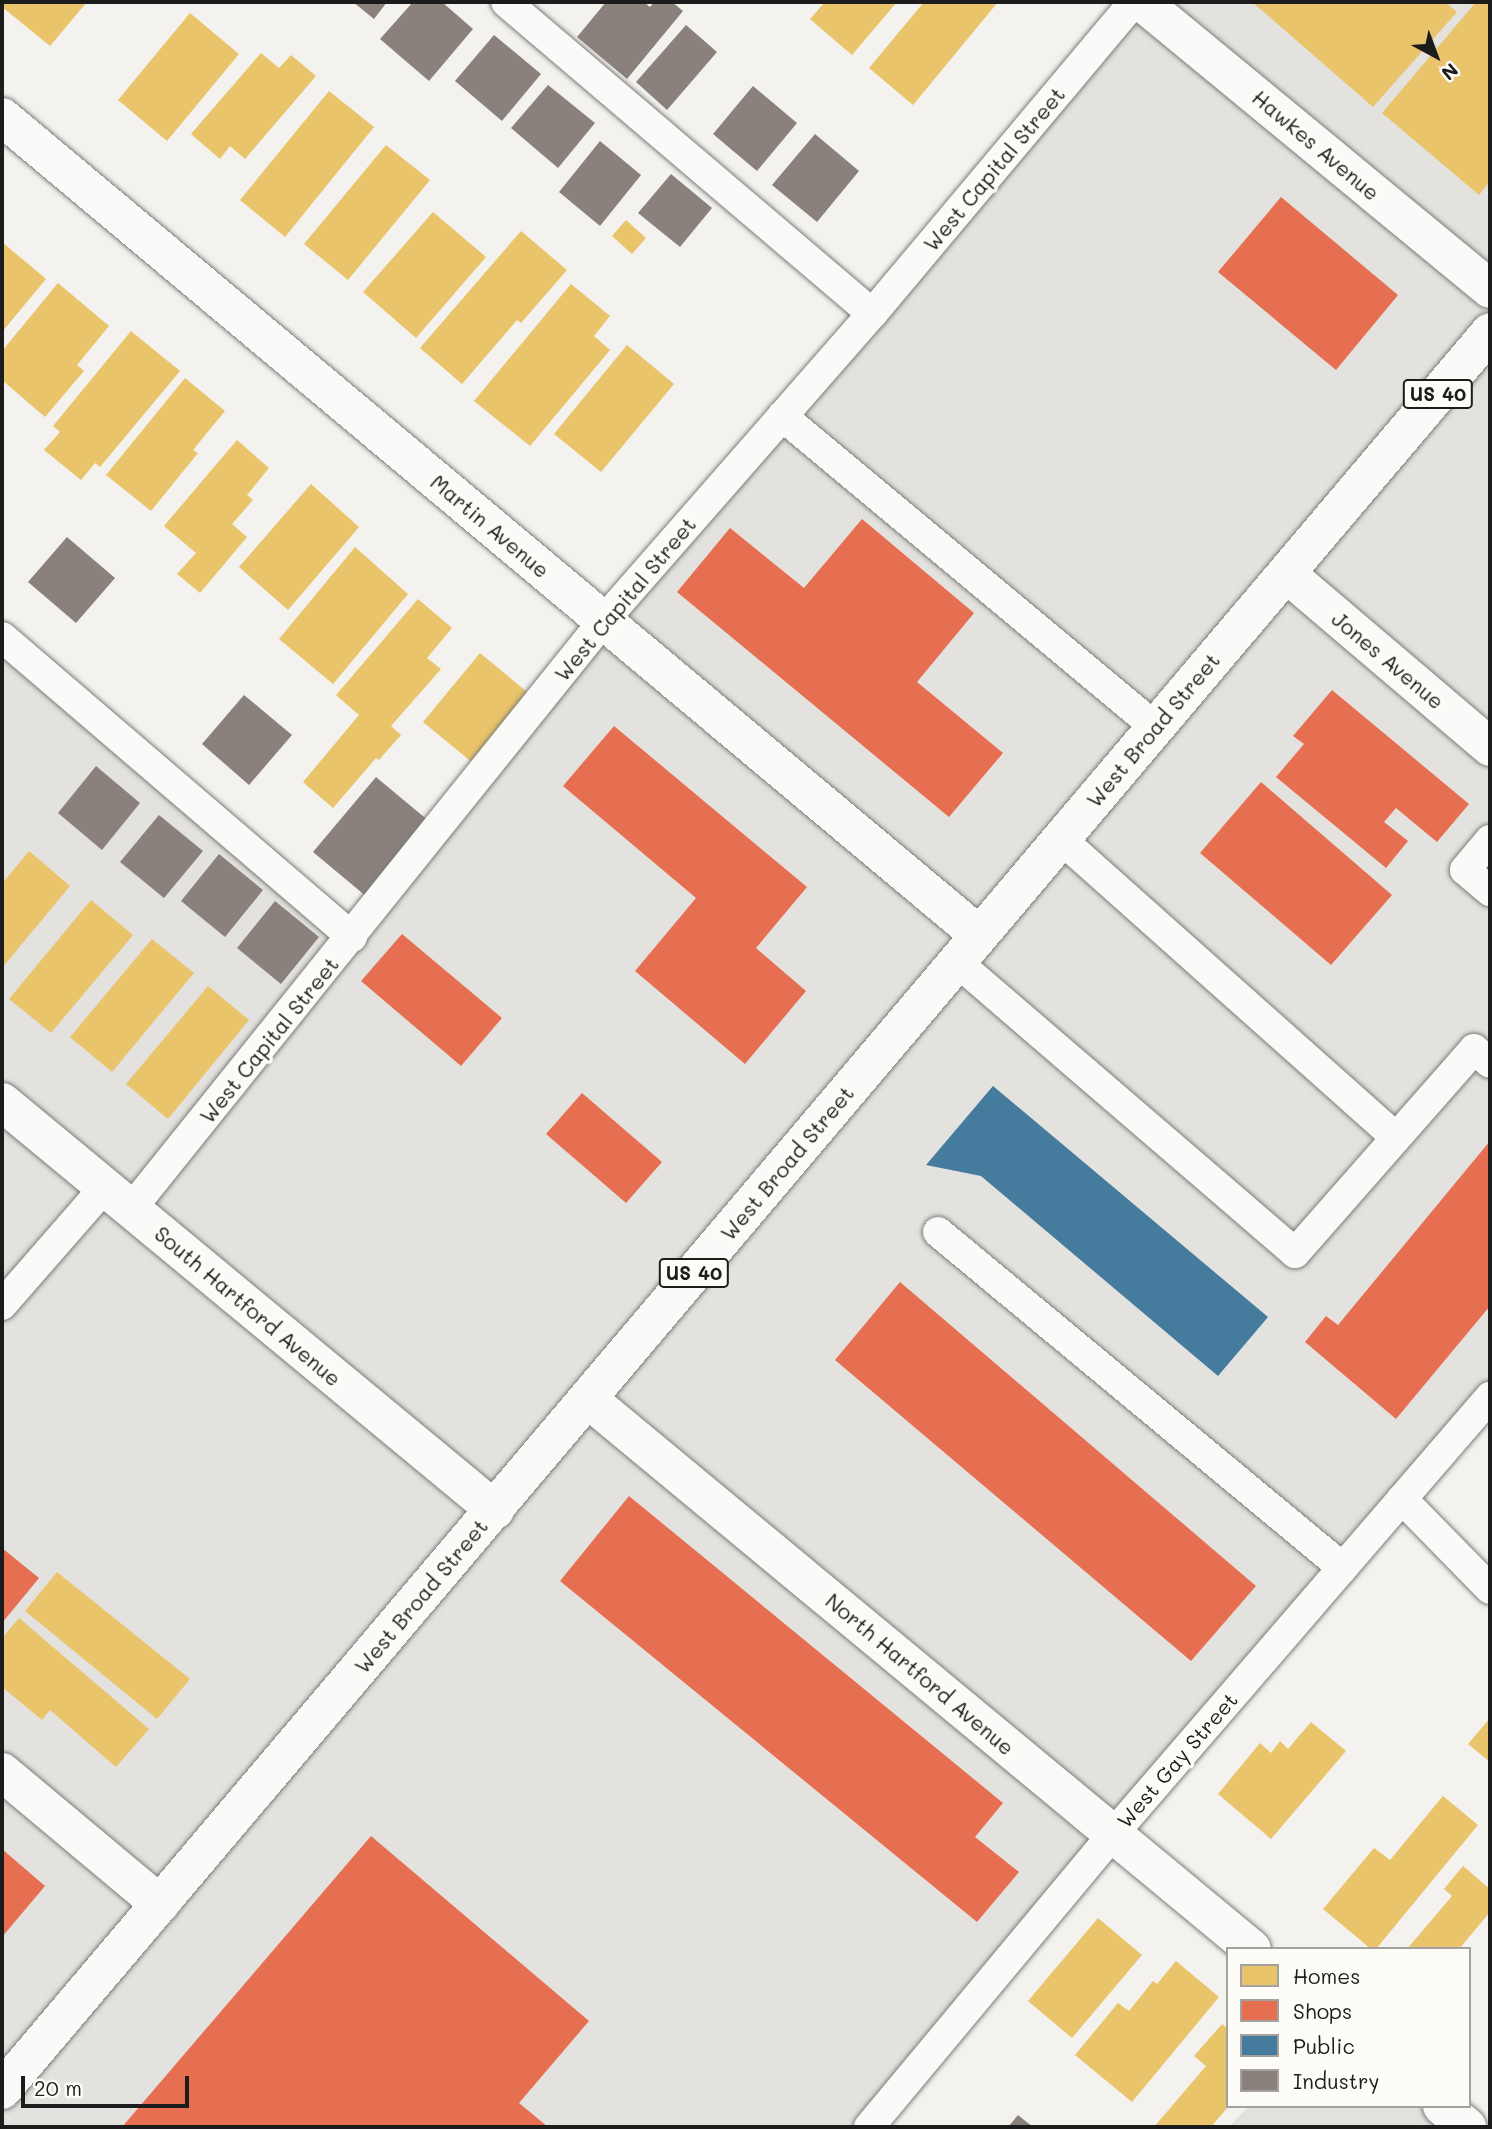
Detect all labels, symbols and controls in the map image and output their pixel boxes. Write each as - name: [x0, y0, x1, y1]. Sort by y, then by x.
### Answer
- north arrow: [1401, 21, 1471, 91]
- text: N: [1436, 58, 1464, 86]
- street label: West Capital Street: [918, 82, 1070, 256]
- street label: Hawkes Avenue: [1247, 85, 1385, 205]
- road number: US 40: [1401, 378, 1475, 410]
- street label: Martin Avenue: [426, 469, 554, 583]
- street label: West Capital Street: [549, 512, 701, 686]
- street label: Jones Avenue: [1327, 606, 1449, 714]
- street label: West Broad Street: [1081, 648, 1225, 812]
- street label: West Capital Street: [194, 952, 344, 1128]
- street label: West Broad Street: [715, 1081, 859, 1245]
- street label: South Hartford Avenue: [150, 1221, 346, 1391]
- road number: US 40: [657, 1258, 731, 1288]
- street label: West Broad Street: [349, 1514, 493, 1678]
- street label: North Hartford Avenue: [821, 1588, 1019, 1760]
- street label: West Gay Street: [1111, 1687, 1243, 1833]
- legend: [1226, 1947, 1471, 2108]
- text: Homes: [1293, 1962, 1360, 1989]
- text: Shops: [1293, 1997, 1352, 2024]
- text: Public: [1293, 2032, 1355, 2059]
- scale bar: [24, 2062, 192, 2106]
- text: Industry: [1293, 2067, 1380, 2094]
- text: 20 m: [34, 2074, 82, 2101]

